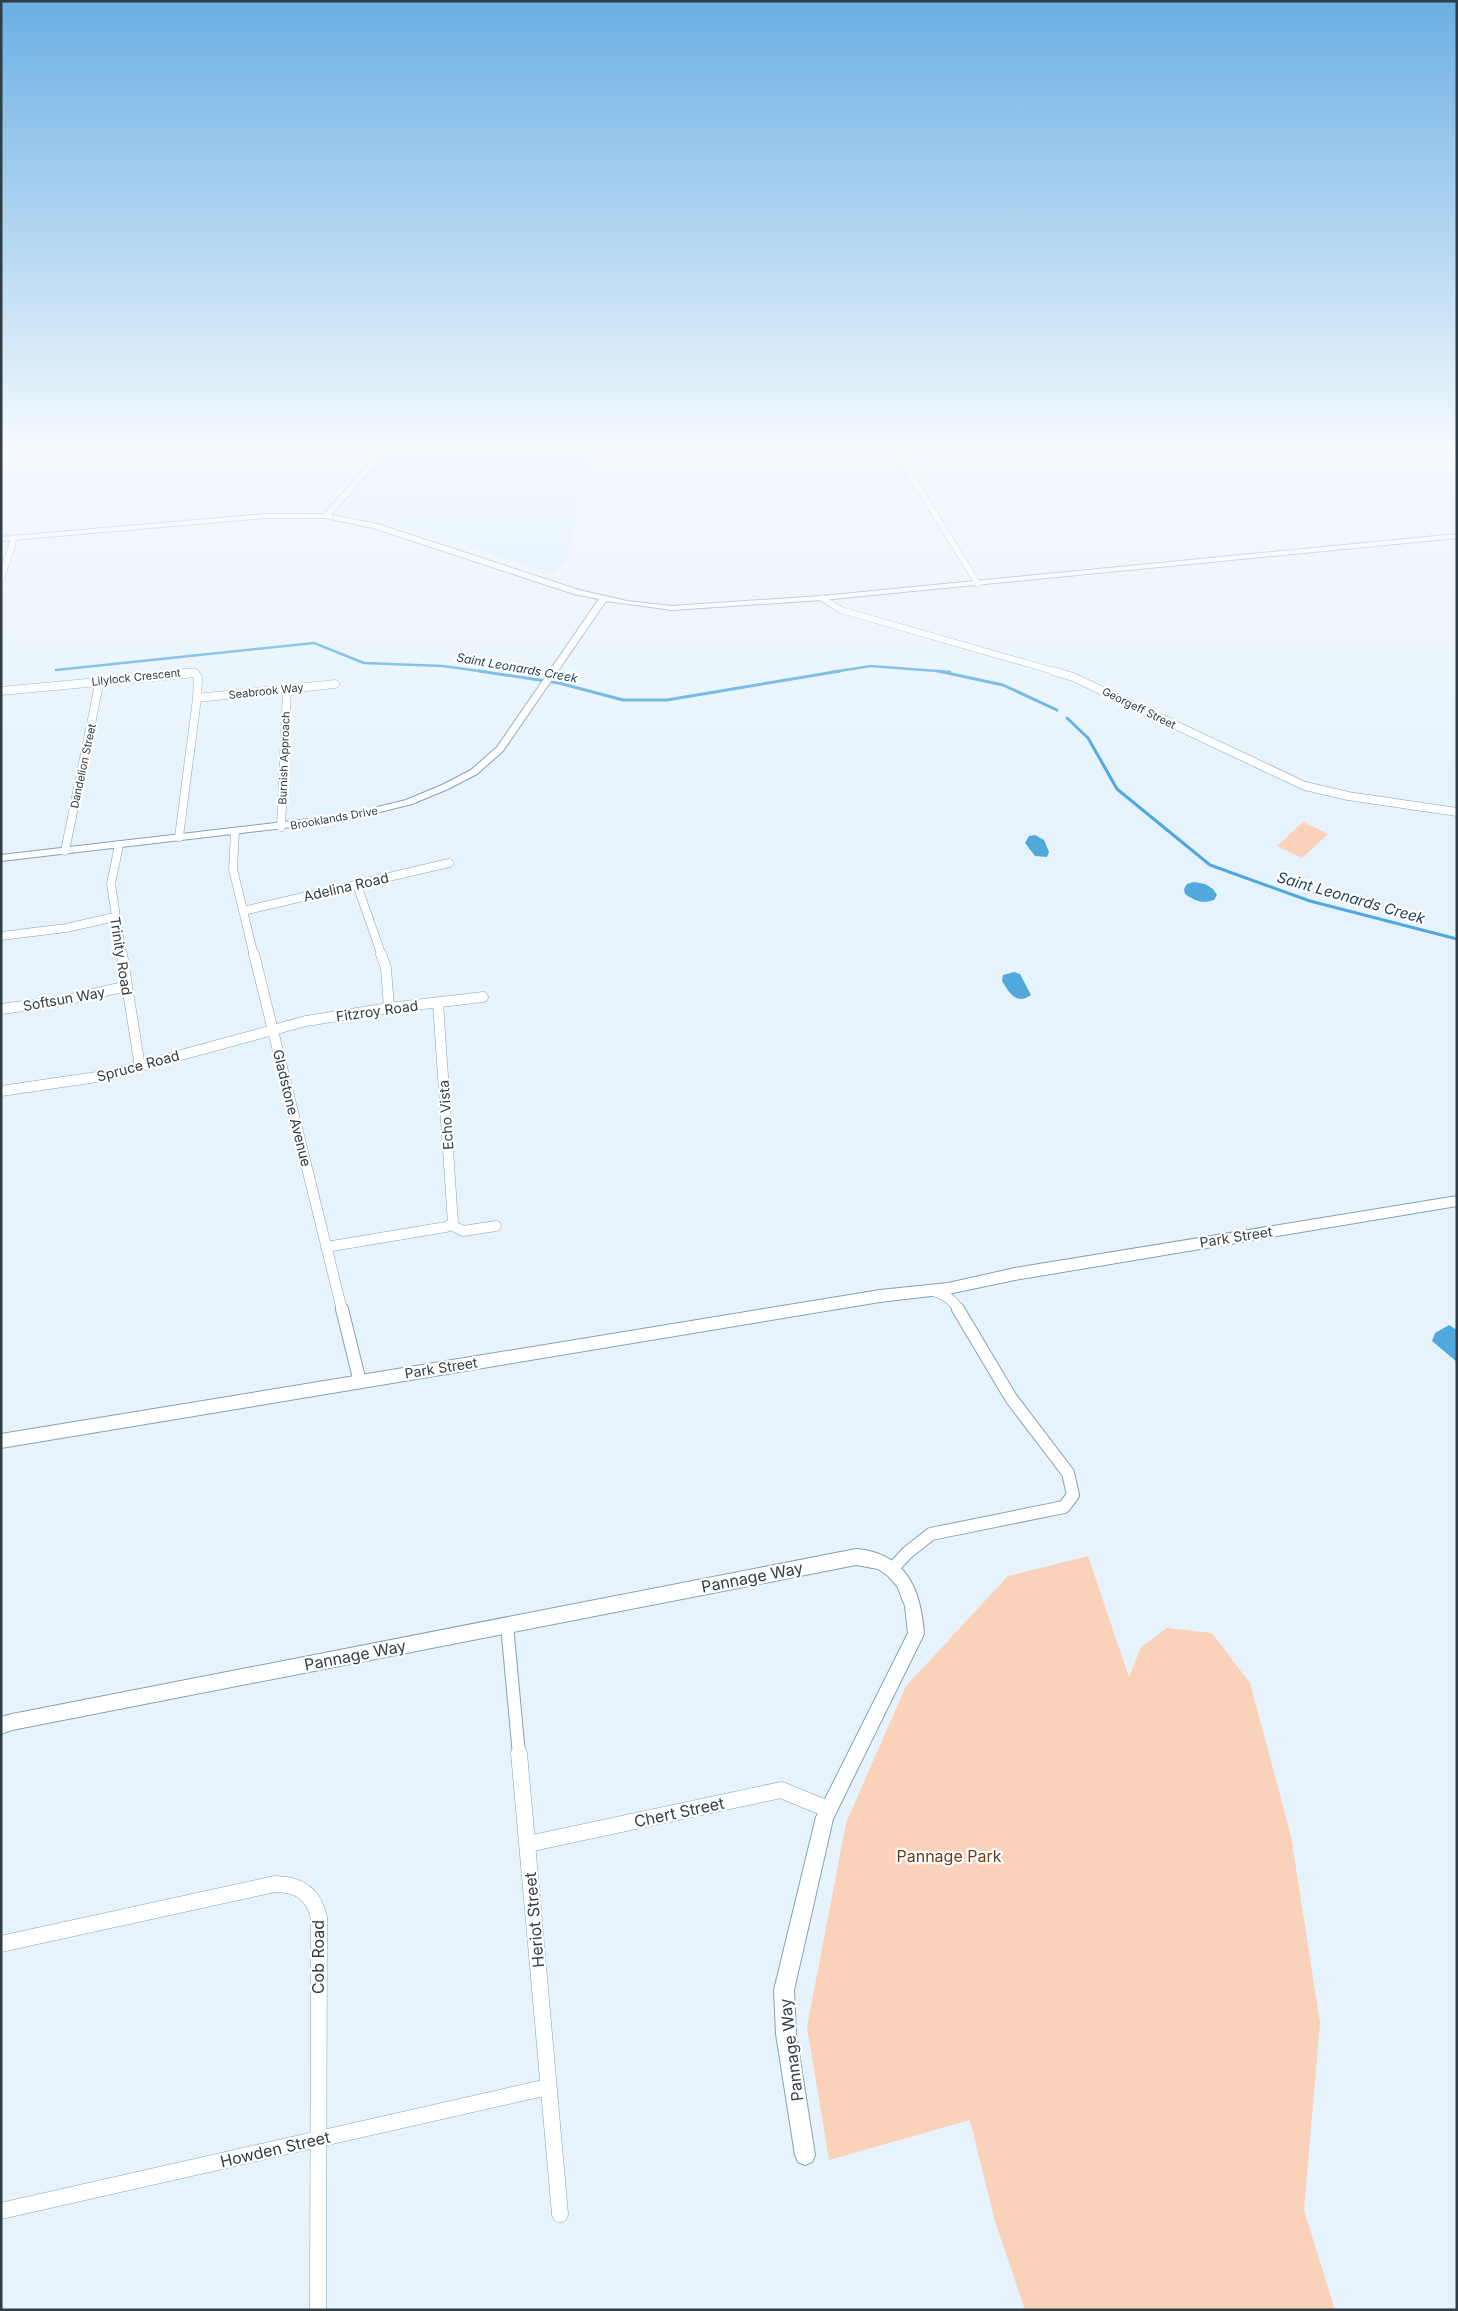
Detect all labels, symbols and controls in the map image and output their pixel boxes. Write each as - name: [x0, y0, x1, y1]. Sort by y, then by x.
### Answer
- water label: Saint Leonards Creek: [455, 649, 579, 686]
- street label: Lilylock Crescent: [91, 665, 182, 689]
- street label: Seabrook Way: [228, 680, 304, 702]
- street label: Georgeff Street: [1100, 684, 1178, 732]
- street label: Burnish Approach: [275, 711, 293, 805]
- street label: Dandelion Street: [67, 722, 99, 810]
- street label: Brooklands Drive: [289, 803, 379, 833]
- water label: Saint Leonards Creek: [1275, 867, 1428, 928]
- street label: Adelina Road: [302, 868, 390, 905]
- street label: Trinity Road: [107, 915, 136, 996]
- street label: Softsun Way: [22, 983, 106, 1014]
- street label: Fitzroy Road: [335, 996, 419, 1025]
- street label: Spruce Road: [95, 1046, 181, 1085]
- street label: Gladstone Avenue: [270, 1048, 315, 1168]
- street label: Echo Vista: [435, 1080, 456, 1151]
- street label: Park Street: [1198, 1222, 1274, 1251]
- street label: Park Street: [403, 1353, 479, 1382]
- street label: Pannage Way: [699, 1557, 805, 1597]
- street label: Pannage Way: [302, 1635, 408, 1675]
- street label: Chert Street: [632, 1793, 726, 1831]
- park label: Pannage Park: [897, 1846, 1002, 1866]
- street label: Heriot Street: [520, 1871, 548, 1969]
- street label: Cob Road: [308, 1920, 328, 1994]
- street label: Pannage Way: [775, 1997, 807, 2103]
- street label: Howden Street: [218, 2127, 332, 2171]

